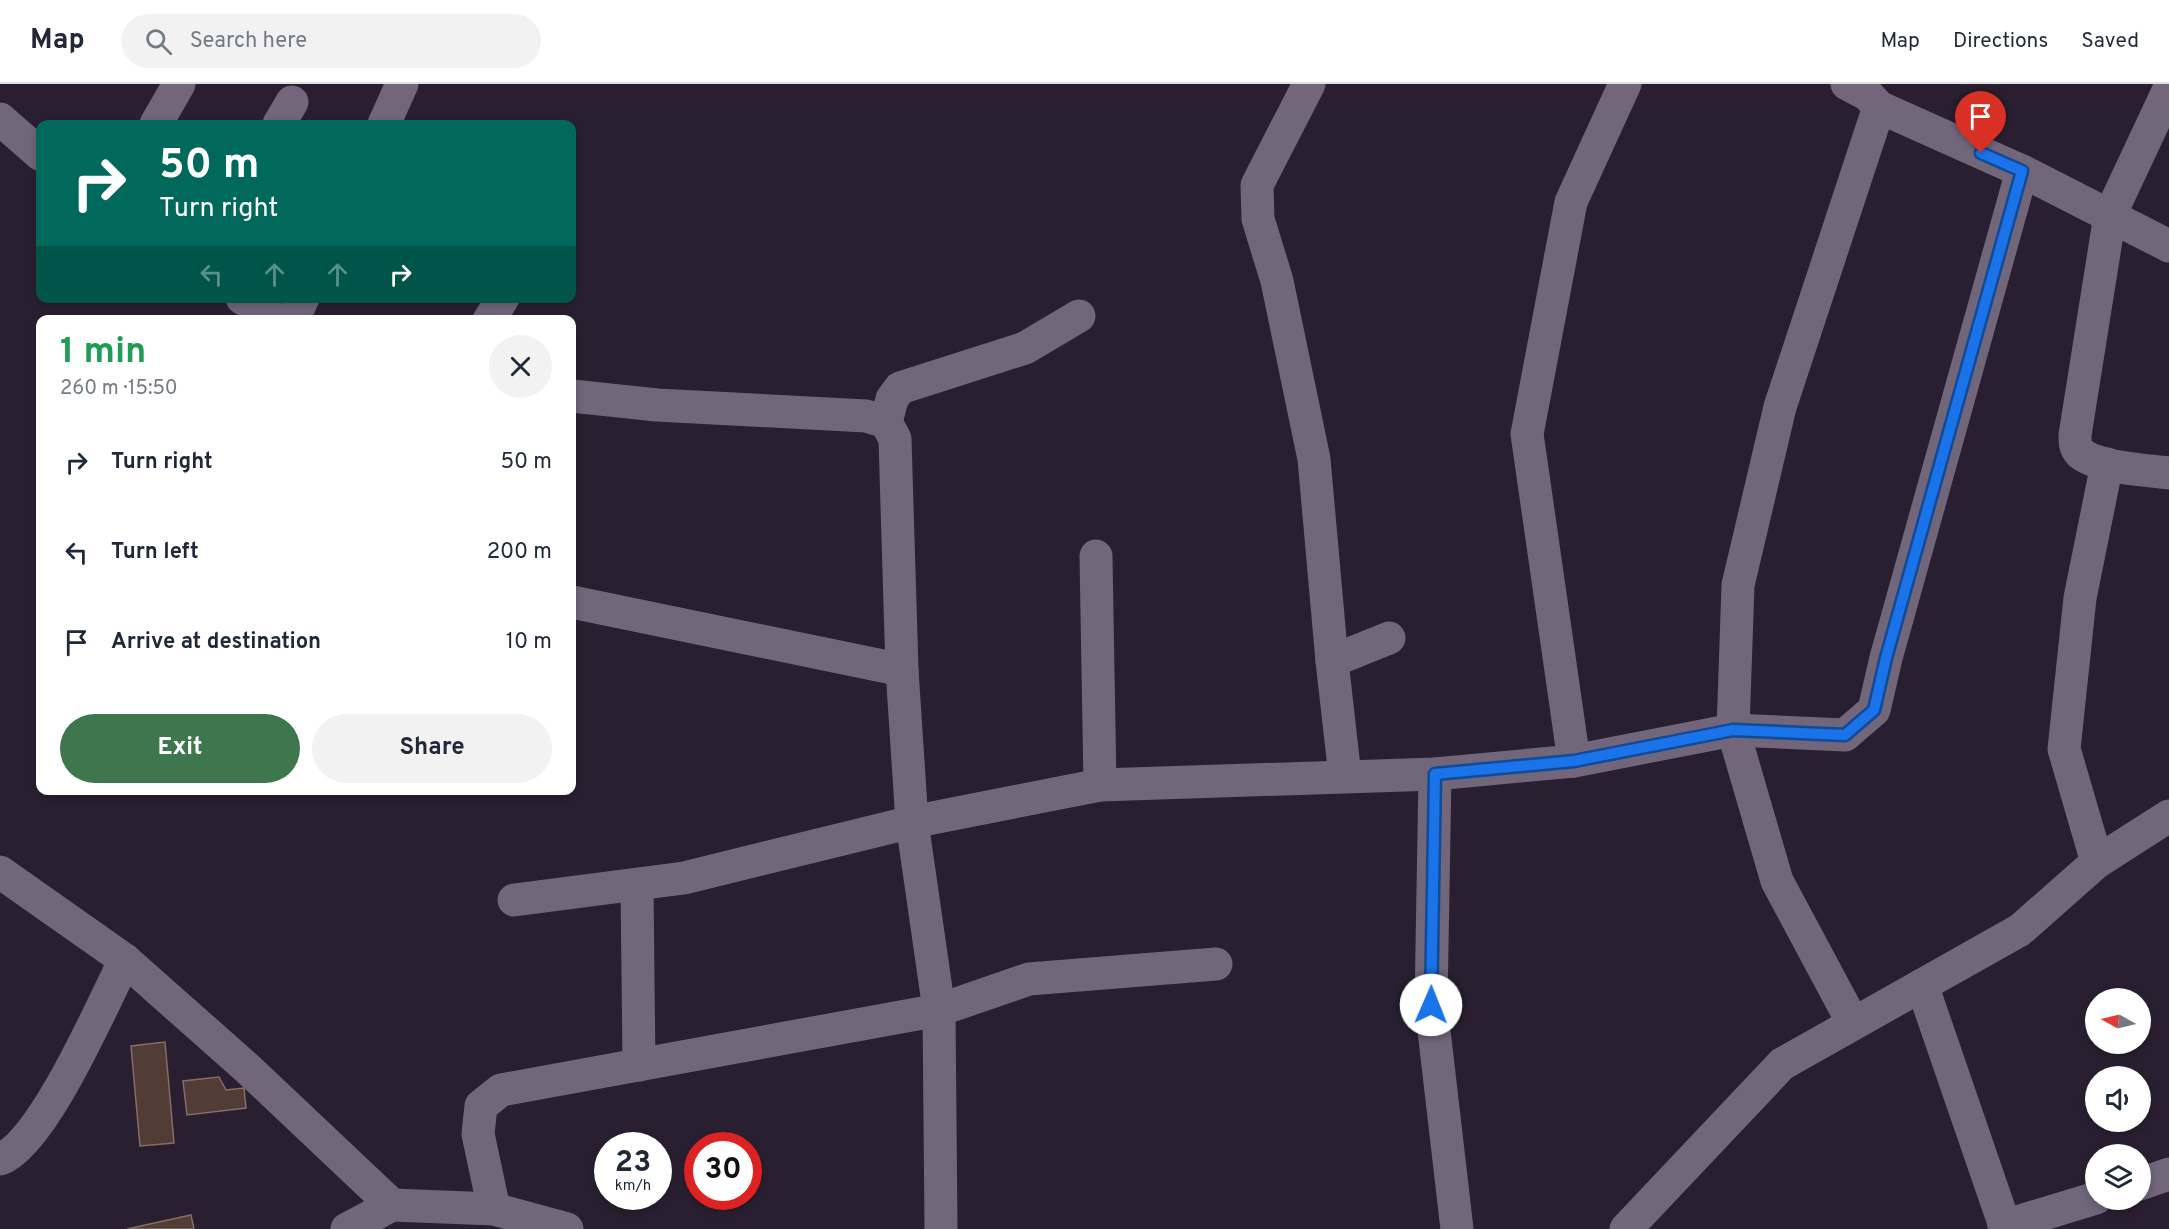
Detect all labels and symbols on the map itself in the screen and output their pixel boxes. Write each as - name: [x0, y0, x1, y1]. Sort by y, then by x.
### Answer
- pin: [1955, 91, 2006, 153]
- position arrow: [1399, 973, 1463, 1037]
- north arrow: [2085, 988, 2151, 1054]
- speed limit sign: 30: [684, 1132, 762, 1210]

